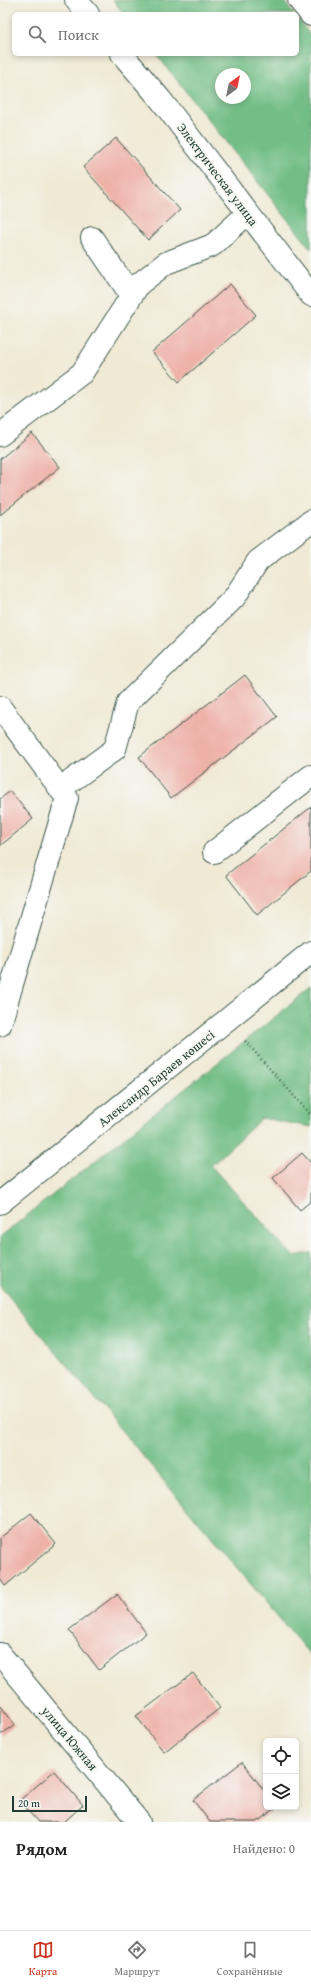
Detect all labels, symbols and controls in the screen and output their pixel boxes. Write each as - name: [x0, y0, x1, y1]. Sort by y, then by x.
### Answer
- search box: [12, 12, 299, 56]
- icon: search: [26, 23, 48, 45]
- text: Поиск: [58, 24, 99, 45]
- north arrow: [215, 68, 251, 104]
- street label: Электрическая улица: [172, 119, 263, 231]
- street label: Александр Бараев көшесі: [94, 1025, 219, 1131]
- street label: улица Южная: [36, 1701, 103, 1775]
- map controls: [263, 1738, 299, 1810]
- button: locate: [263, 1738, 299, 1774]
- button: layers: [263, 1774, 299, 1810]
- scale bar: [12, 1794, 87, 1813]
- text: 20 m: [18, 1795, 40, 1811]
- text: Рядом: [16, 1836, 67, 1861]
- text: Найдено: 0: [233, 1839, 295, 1858]
- tab: Карта: [29, 1939, 57, 1979]
- tab: Маршрут: [114, 1939, 159, 1979]
- tab: Сохранённые: [217, 1939, 282, 1979]

